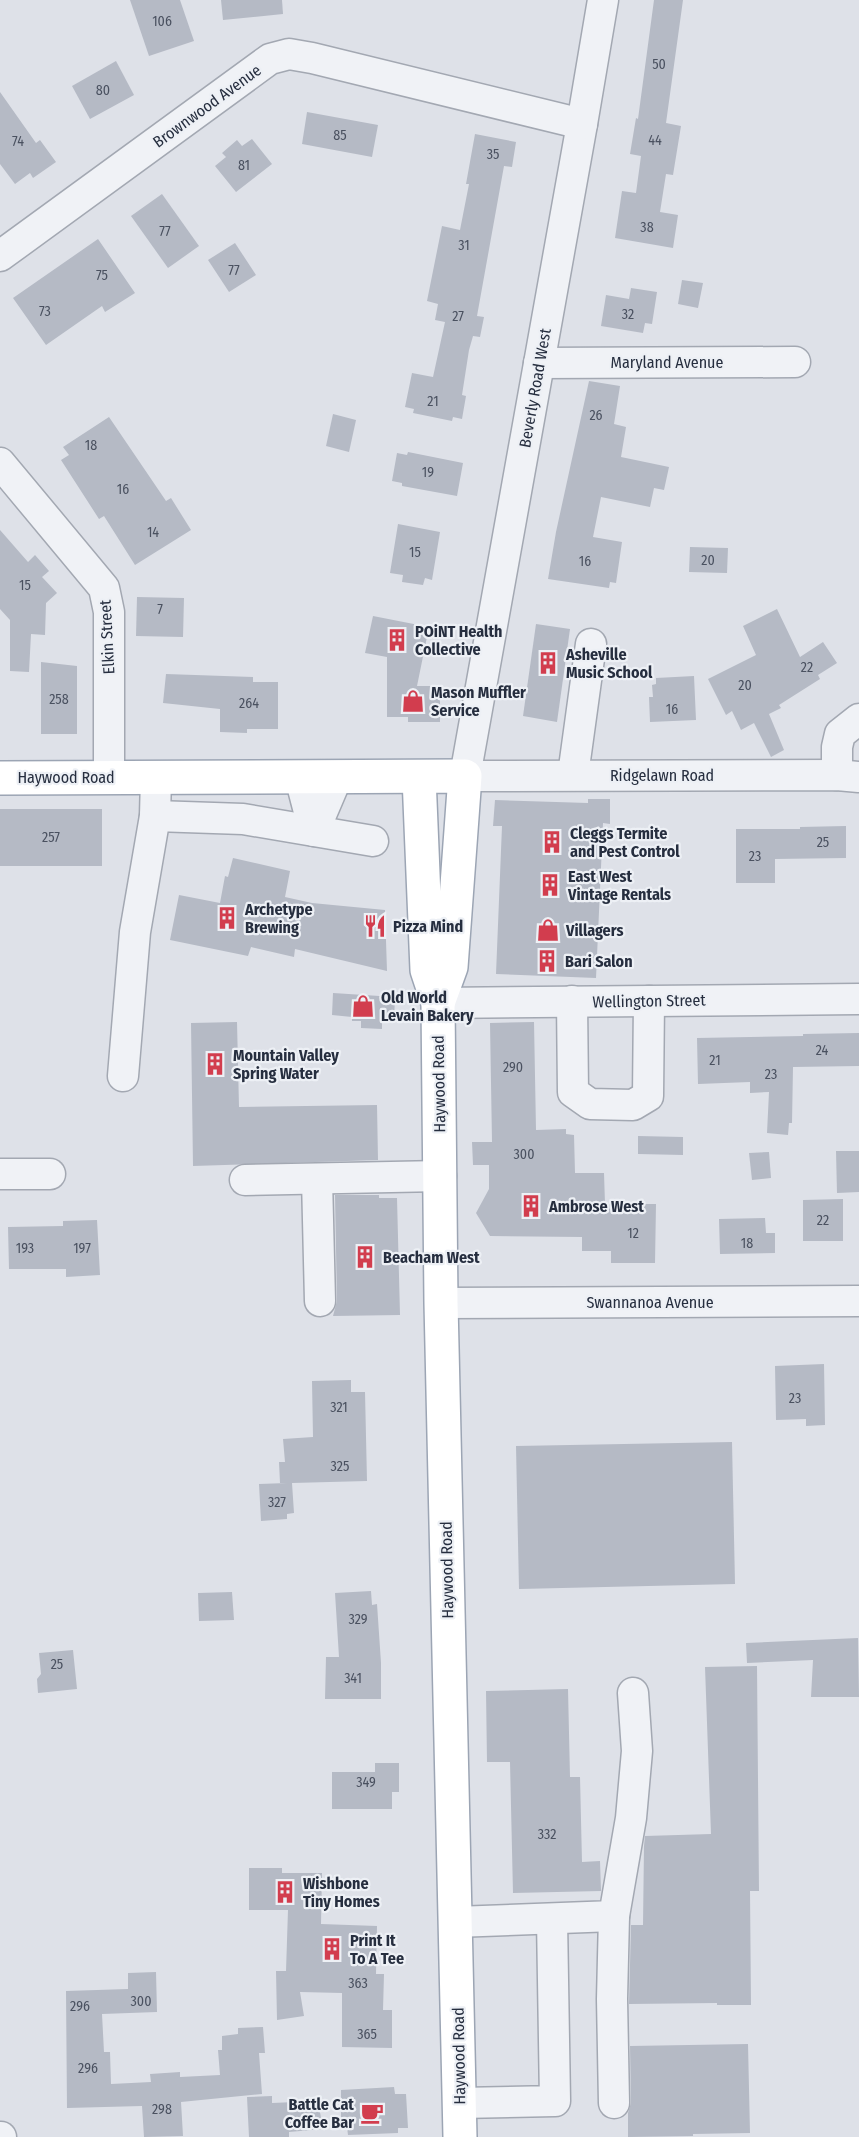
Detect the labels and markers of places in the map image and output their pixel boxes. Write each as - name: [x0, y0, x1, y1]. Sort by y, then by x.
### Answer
- place label: POiNT Health Collective: [415, 622, 502, 659]
- building icon: POiNT Health Collective: [384, 627, 410, 653]
- place label: Asheville Music School: [565, 645, 653, 682]
- building icon: Asheville Music School: [535, 650, 561, 676]
- place label: Mason Muffler Service: [431, 683, 526, 720]
- shop icon: Mason Muffler Service: [400, 688, 426, 714]
- place label: Cleggs Termite and Pest Control: [570, 824, 680, 861]
- building icon: Cleggs Termite and Pest Control: [539, 829, 565, 855]
- place label: East West Vintage Rentals: [567, 867, 671, 904]
- building icon: East West Vintage Rentals: [537, 872, 563, 898]
- place label: Archetype Brewing: [244, 900, 313, 937]
- building icon: Archetype Brewing: [214, 905, 240, 931]
- restaurant icon: Pizza Mind: [362, 913, 388, 939]
- place label: Pizza Mind: [393, 917, 463, 936]
- shop icon: Villagers: [535, 917, 561, 943]
- place label: Villagers: [565, 921, 623, 940]
- building icon: Bari Salon: [534, 948, 560, 974]
- place label: Bari Salon: [565, 952, 633, 971]
- place label: Old World Levain Bakery: [381, 988, 474, 1025]
- shop icon: Old World Levain Bakery: [350, 993, 376, 1019]
- place label: Mountain Valley Spring Water: [233, 1046, 339, 1083]
- building icon: Mountain Valley Spring Water: [202, 1051, 228, 1077]
- building icon: Ambrose West: [518, 1193, 544, 1219]
- place label: Ambrose West: [548, 1197, 644, 1216]
- building icon: Beacham West: [352, 1244, 378, 1270]
- place label: Beacham West: [383, 1248, 480, 1267]
- place label: Wishbone Tiny Homes: [303, 1874, 380, 1911]
- building icon: Wishbone Tiny Homes: [272, 1879, 298, 1905]
- place label: Print It To A Tee: [350, 1931, 404, 1968]
- building icon: Print It To A Tee: [319, 1936, 345, 1962]
- place label: Battle Cat Coffee Bar: [285, 2095, 354, 2132]
- cafe icon: Battle Cat Coffee Bar: [359, 2100, 385, 2126]

